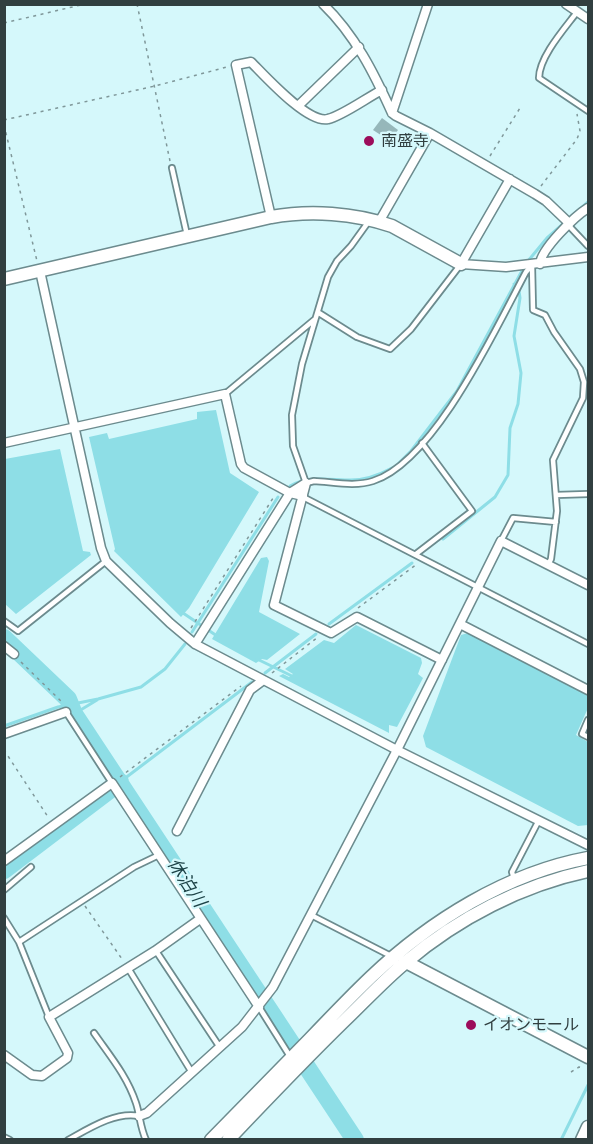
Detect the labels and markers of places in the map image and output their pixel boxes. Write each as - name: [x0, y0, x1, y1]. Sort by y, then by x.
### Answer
- place label: 南盛寺: [381, 131, 429, 151]
- marker: 南盛寺: [362, 134, 376, 148]
- place label: イオンモール: [483, 1015, 579, 1035]
- marker: イオンモール: [464, 1018, 478, 1032]

